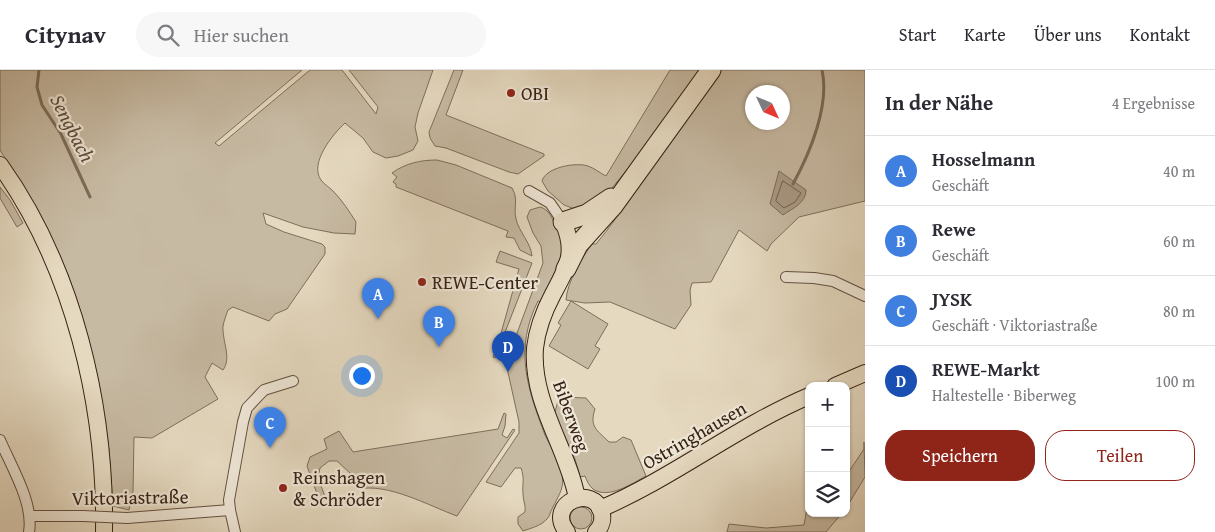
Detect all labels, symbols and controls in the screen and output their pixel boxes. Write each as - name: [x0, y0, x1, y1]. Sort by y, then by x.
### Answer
- search box: [136, 12, 486, 57]
- text: Citynav: [25, 17, 106, 52]
- icon: search: [154, 21, 182, 49]
- text: Hier suchen: [194, 21, 289, 49]
- text: Start: [899, 21, 936, 48]
- text: Karte: [964, 21, 1006, 48]
- text: Über uns: [1034, 21, 1102, 48]
- text: Kontakt: [1130, 21, 1190, 48]
- place label: OBI: [521, 79, 549, 107]
- north arrow: [745, 85, 790, 130]
- marker: OBI: [505, 87, 517, 99]
- text: In der Nähe: [885, 87, 993, 118]
- water label: Sengbach: [44, 89, 102, 167]
- text: 4 Ergebnisse: [1112, 91, 1195, 115]
- text: Hosselmann: [932, 145, 1035, 173]
- text: A: [896, 159, 906, 183]
- text: 40 m: [1163, 159, 1195, 183]
- text: Geschäft: [932, 173, 989, 197]
- text: Rewe: [932, 215, 976, 243]
- text: B: [896, 229, 906, 253]
- text: 60 m: [1163, 229, 1195, 253]
- text: Geschäft: [932, 243, 989, 267]
- place label: REWE-Center: [432, 268, 538, 296]
- marker: REWE-Center: [416, 276, 428, 288]
- pin: A: [362, 278, 394, 319]
- text: JYSK: [932, 285, 972, 313]
- text: C: [896, 299, 906, 323]
- text: 80 m: [1163, 299, 1195, 323]
- pin: B: [423, 306, 455, 347]
- text: Geschäft · Viktoriastraße: [932, 313, 1098, 337]
- pin: D: [492, 331, 524, 372]
- text: REWE-Markt: [932, 355, 1040, 383]
- your location: [349, 363, 375, 389]
- text: D: [896, 369, 906, 393]
- text: 100 m: [1155, 369, 1195, 393]
- street label: Biberweg: [546, 376, 598, 456]
- map controls: [805, 382, 850, 517]
- button: +: [805, 382, 850, 427]
- text: Haltestelle · Biberweg: [932, 383, 1076, 407]
- street label: Ostringhausen: [637, 394, 752, 476]
- pin: C: [254, 407, 286, 448]
- button: −: [805, 427, 850, 472]
- button: Speichern: [885, 430, 1035, 481]
- button: Teilen: [1045, 430, 1195, 481]
- place label: Reinshagen & Schröder: [293, 463, 385, 513]
- button: layers: [805, 472, 850, 517]
- street label: Viktoriastraße: [71, 482, 189, 512]
- marker: Reinshagen & Schröder: [277, 482, 289, 494]

